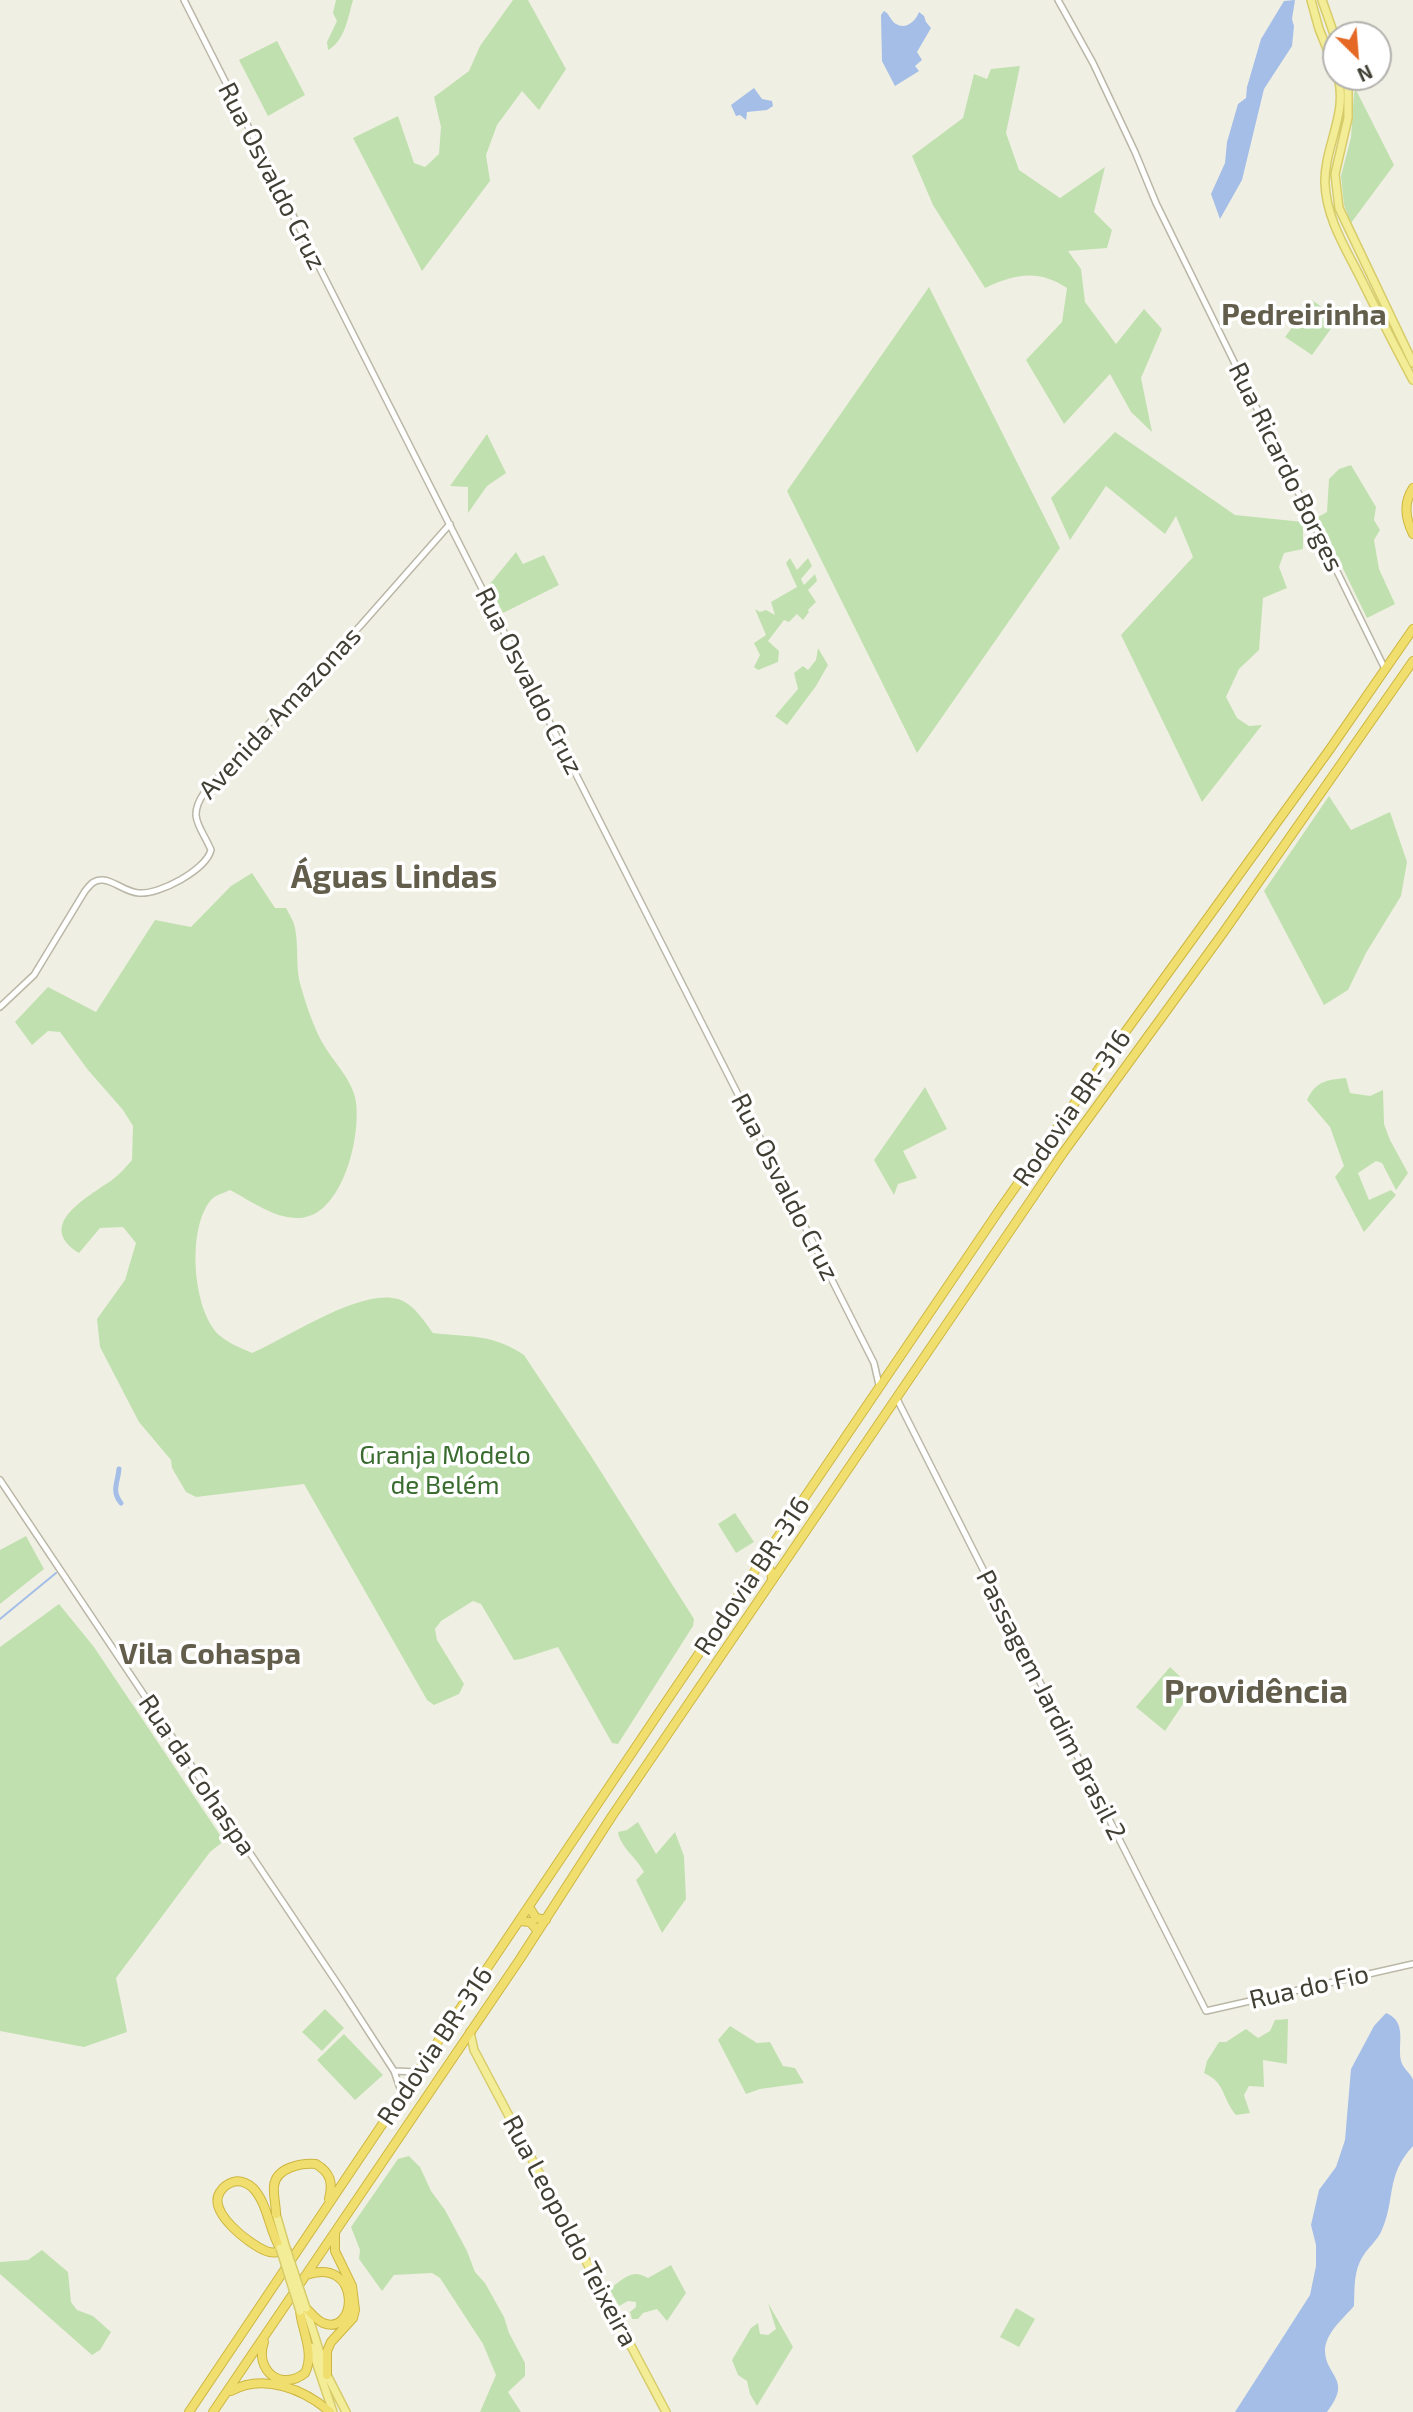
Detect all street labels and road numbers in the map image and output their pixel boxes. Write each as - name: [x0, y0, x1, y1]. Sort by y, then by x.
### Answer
- street label: Rua Osvaldo Cruz: [211, 77, 333, 275]
- street label: Rua Ricardo Borges: [1222, 357, 1350, 577]
- street label: Rua Osvaldo Cruz: [468, 582, 590, 780]
- street label: Avenida Amazonas: [192, 621, 368, 805]
- street label: Rodovia BR-316: [1006, 1024, 1138, 1192]
- street label: Rua Osvaldo Cruz: [724, 1088, 846, 1286]
- street label: Rodovia BR-316: [688, 1491, 816, 1661]
- street label: Passagem Jardim Brasil 2: [969, 1565, 1133, 1845]
- street label: Rua da Cohaspa: [132, 1689, 262, 1861]
- street label: Rua do Fio: [1246, 1958, 1372, 2016]
- street label: Rodovia BR-316: [371, 1961, 499, 2131]
- street label: Rua Leopoldo Teixeira: [496, 2110, 644, 2352]

